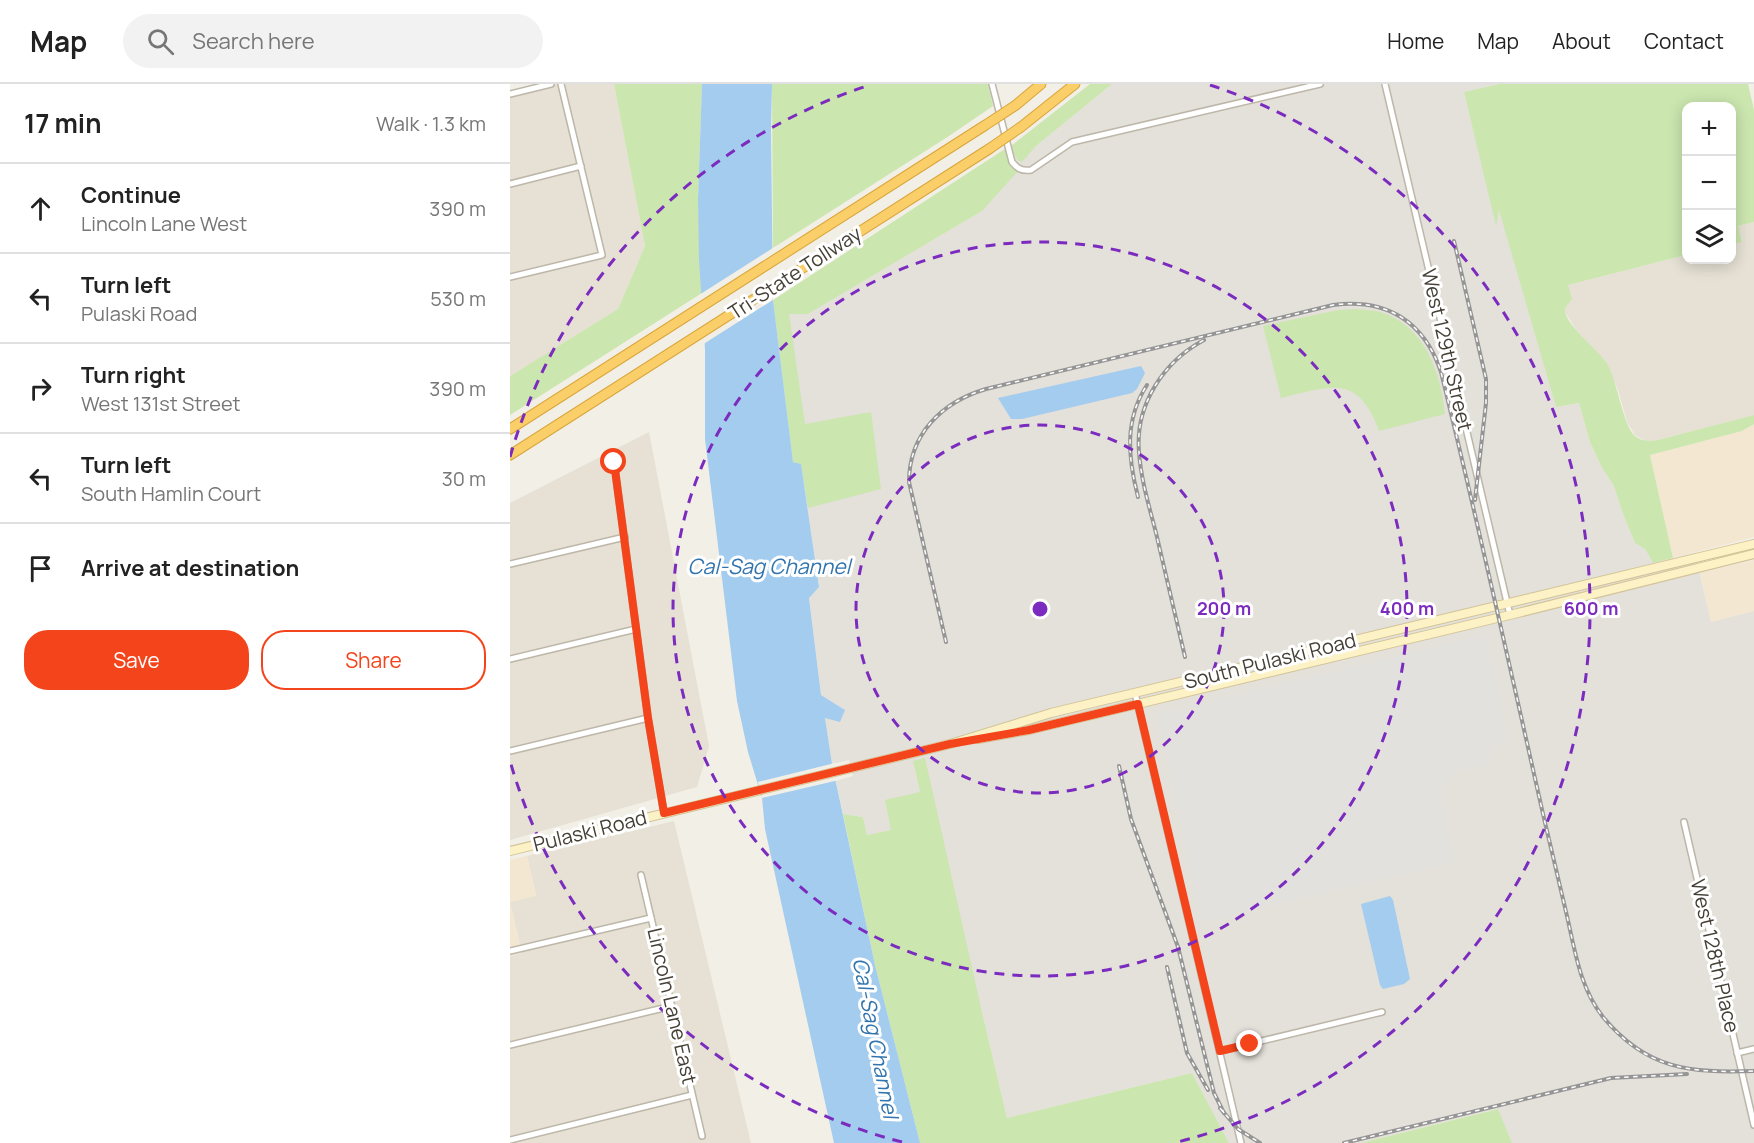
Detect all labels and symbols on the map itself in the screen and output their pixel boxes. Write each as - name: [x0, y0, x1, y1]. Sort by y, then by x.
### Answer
- street label: Tri-State Tollway: [723, 219, 867, 326]
- street label: West 129th Street: [1416, 266, 1479, 434]
- route start: [600, 448, 626, 474]
- water label: Cal-Sag Channel: [688, 552, 854, 580]
- text: 200 m: [1197, 596, 1251, 620]
- text: 400 m: [1380, 596, 1434, 620]
- text: 600 m: [1564, 596, 1618, 620]
- centre of rings: [1030, 599, 1050, 619]
- street label: South Pulaski Road: [1181, 626, 1359, 695]
- street label: Pulaski Road: [530, 803, 650, 858]
- street label: West 128th Place: [1685, 876, 1746, 1035]
- street label: Lincoln Lane East: [641, 925, 704, 1087]
- water label: Cal-Sag Channel: [847, 955, 906, 1123]
- route end: [1236, 1030, 1262, 1056]

